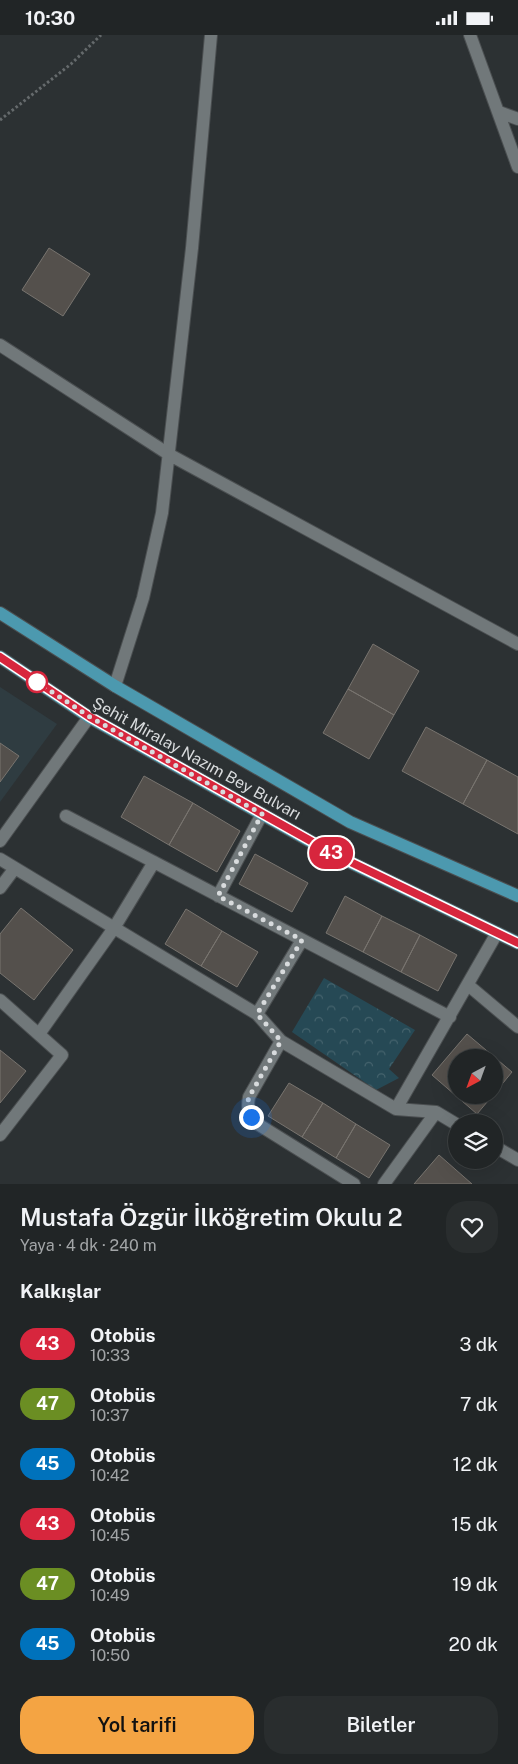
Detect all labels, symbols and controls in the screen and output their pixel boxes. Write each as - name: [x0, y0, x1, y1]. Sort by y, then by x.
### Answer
- text: 10:30: [25, 7, 75, 29]
- unlabelled marker: [26, 671, 48, 693]
- street label: Şehit Miralay Nazım Bey Bulvarı: [89, 693, 304, 824]
- line badge: 43: [308, 837, 354, 869]
- text: 43: [319, 842, 343, 863]
- north arrow: [448, 1049, 502, 1104]
- map controls: [448, 1049, 503, 1169]
- your location: [239, 1105, 264, 1130]
- button: layers: [448, 1114, 503, 1169]
- button: heart: [446, 1201, 498, 1253]
- text: Mustafa Özgür İlköğretim Okulu 2: [20, 1203, 403, 1231]
- text: Yaya · 4 dk · 240 m: [20, 1236, 157, 1255]
- text: Kalkışlar: [20, 1280, 101, 1302]
- text: Otobüs: [90, 1324, 156, 1346]
- text: 43: [36, 1333, 59, 1354]
- text: 3 dk: [460, 1333, 498, 1355]
- text: 10:33: [90, 1346, 130, 1365]
- text: Otobüs: [90, 1384, 156, 1406]
- text: 47: [36, 1393, 59, 1414]
- text: 7 dk: [460, 1393, 498, 1415]
- text: 10:37: [90, 1406, 129, 1425]
- text: Otobüs: [90, 1444, 156, 1466]
- text: 45: [36, 1453, 59, 1474]
- text: 12 dk: [452, 1453, 498, 1475]
- text: 10:42: [90, 1466, 129, 1485]
- text: Otobüs: [90, 1504, 156, 1526]
- text: 43: [36, 1513, 59, 1534]
- text: 15 dk: [452, 1513, 498, 1535]
- text: 10:45: [90, 1526, 130, 1545]
- text: Otobüs: [90, 1564, 156, 1586]
- text: 47: [36, 1573, 59, 1594]
- text: 19 dk: [452, 1573, 498, 1595]
- text: 10:49: [90, 1586, 130, 1605]
- text: Otobüs: [90, 1624, 156, 1646]
- text: 45: [36, 1633, 59, 1654]
- text: 20 dk: [449, 1633, 498, 1655]
- text: 10:50: [90, 1646, 130, 1665]
- button: Yol tarifi: [20, 1696, 254, 1754]
- button: Biletler: [264, 1696, 498, 1754]

